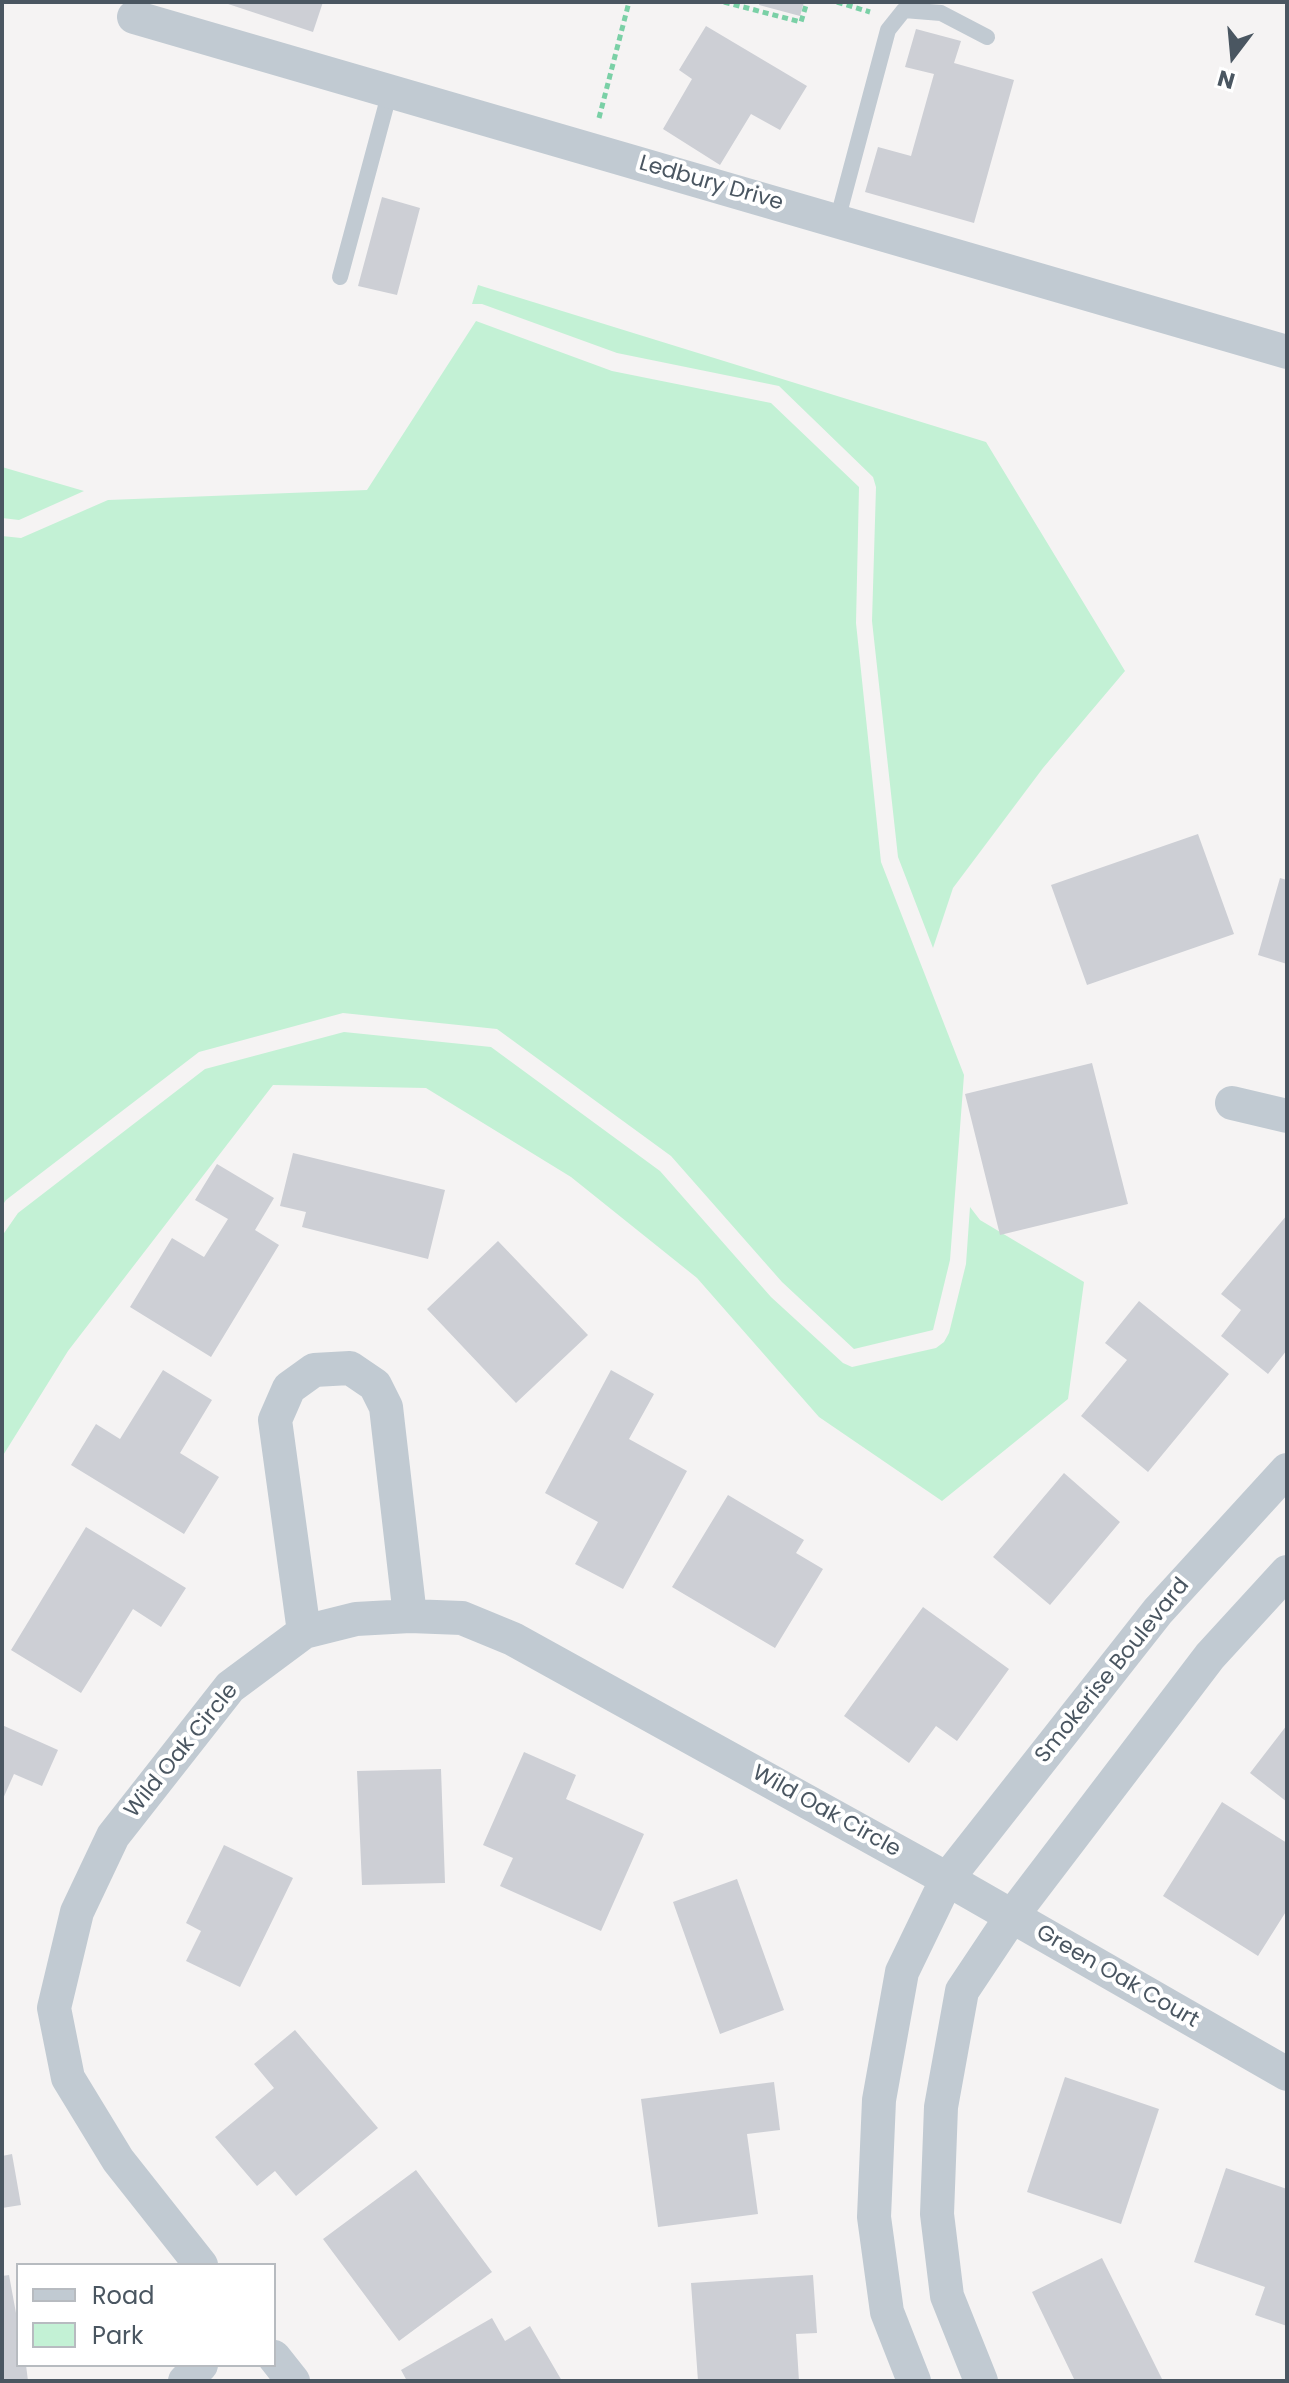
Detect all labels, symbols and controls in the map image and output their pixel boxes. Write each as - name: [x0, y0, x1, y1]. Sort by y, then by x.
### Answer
- north arrow: [1193, 16, 1273, 96]
- text: N: [1214, 62, 1238, 97]
- street label: Ledbury Drive: [636, 151, 786, 217]
- street label: Smokerise Boulevard: [1030, 1573, 1196, 1769]
- street label: Wild Oak Circle: [120, 1678, 244, 1824]
- street label: Wild Oak Circle: [747, 1760, 905, 1864]
- street label: Green Oak Court: [1031, 1920, 1203, 2034]
- legend: [16, 2263, 276, 2367]
- text: Road: [92, 2279, 154, 2312]
- text: Park: [92, 2319, 143, 2352]

